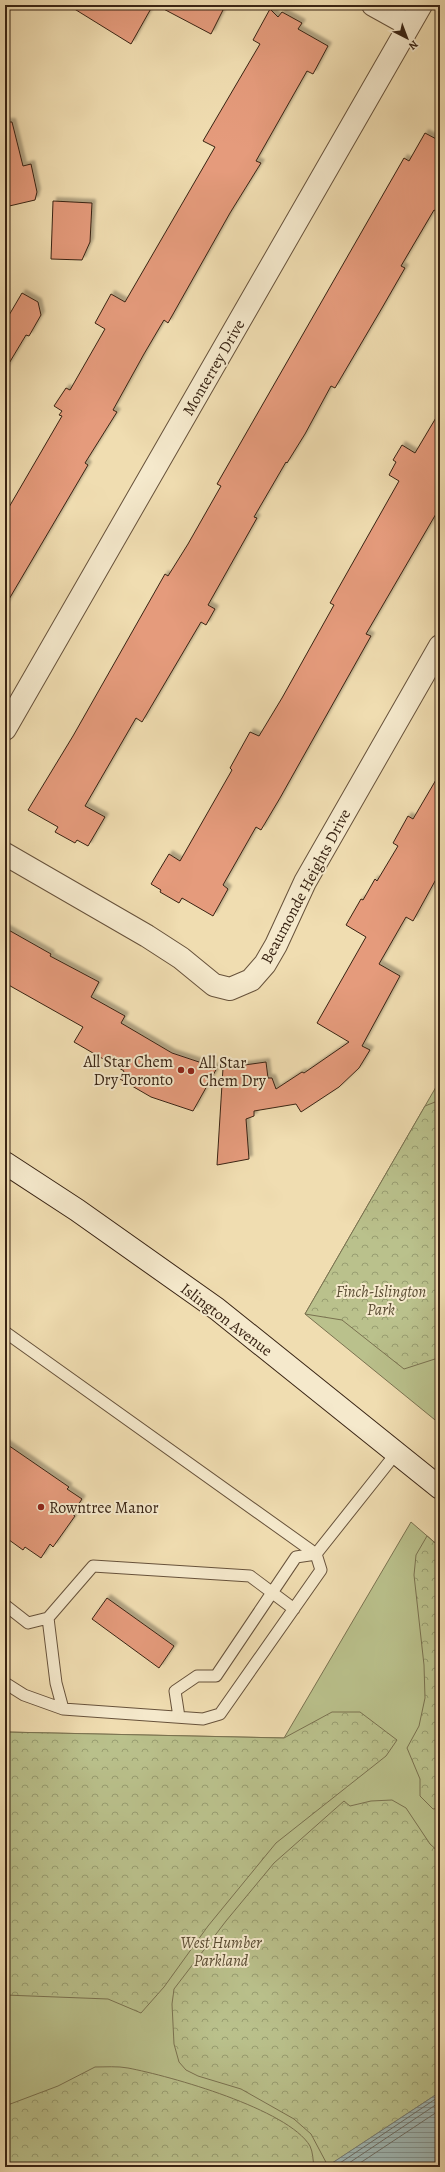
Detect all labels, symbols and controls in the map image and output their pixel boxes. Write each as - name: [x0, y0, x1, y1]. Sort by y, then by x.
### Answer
- north arrow: [387, 18, 427, 58]
- text: N: [405, 37, 421, 53]
- street label: Monterrey Drive: [177, 315, 250, 420]
- street label: Beaumonde Heights Drive: [256, 805, 356, 968]
- place label: All Star Chem Dry Toronto: [82, 1051, 173, 1091]
- place label: All Star Chem Dry: [198, 1052, 267, 1092]
- marker: All Star Chem Dry Toronto: [176, 1065, 186, 1075]
- marker: All Star Chem Dry: [186, 1066, 196, 1076]
- street label: Islington Avenue: [176, 1278, 277, 1362]
- park label: Finch-Islington Park: [336, 1281, 426, 1321]
- place label: Rowntree Manor: [49, 1497, 159, 1519]
- marker: Rowntree Manor: [36, 1502, 46, 1512]
- park label: West Humber Parkland: [181, 1932, 262, 1972]

